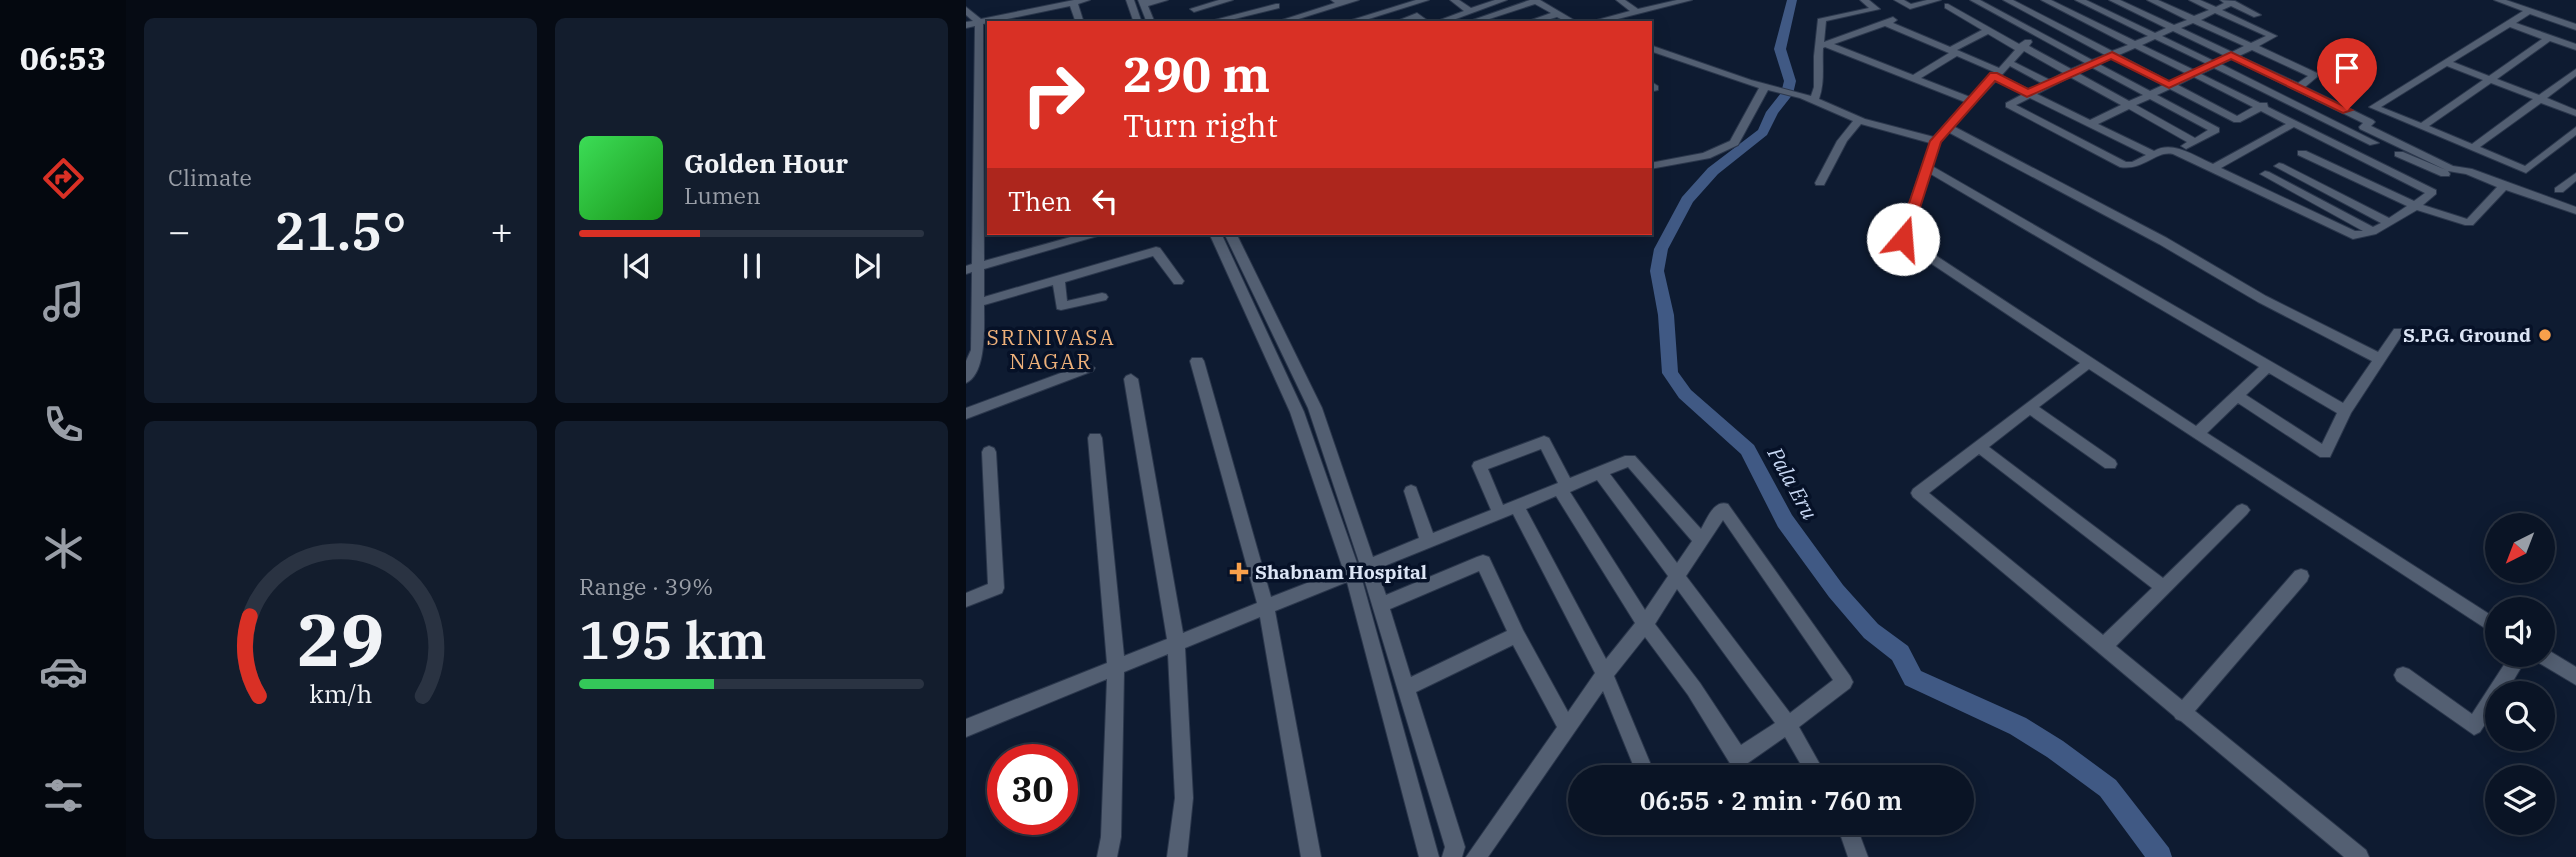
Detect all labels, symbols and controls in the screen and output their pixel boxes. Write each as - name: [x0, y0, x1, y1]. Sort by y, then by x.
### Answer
- text: 06:53: [20, 37, 106, 79]
- pin: [2317, 38, 2377, 110]
- text: 290 m: [1123, 42, 1270, 105]
- icon: right: [1008, 49, 1099, 140]
- icon: arrive: [2328, 49, 2366, 87]
- text: Turn right: [1123, 104, 1278, 146]
- text: Golden Hour: [684, 146, 848, 180]
- icon: directions: [39, 154, 88, 203]
- text: Climate: [168, 162, 252, 192]
- text: Lumen: [684, 180, 761, 210]
- icon: left: [1086, 182, 1124, 220]
- text: Then: [1008, 184, 1072, 218]
- text: 21.5°: [274, 197, 407, 264]
- position arrow: [1866, 202, 1940, 276]
- text: −: [168, 206, 191, 255]
- text: +: [490, 206, 513, 255]
- icon: previous: [618, 247, 656, 285]
- icon: pause: [733, 247, 771, 285]
- icon: next: [848, 247, 886, 285]
- icon: music: [39, 277, 88, 326]
- district label: SRINIVASA NAGAR: [986, 323, 1116, 375]
- place label: S.P.G. Ground: [2403, 323, 2531, 347]
- marker: S.P.G. Ground: [2537, 327, 2553, 343]
- icon: phone: [39, 400, 88, 449]
- water label: Pala Eru: [1761, 441, 1824, 524]
- north arrow: [2485, 513, 2555, 583]
- map controls: [2485, 513, 2555, 835]
- icon: climate: [39, 524, 88, 573]
- place label: Shabnam Hospital: [1255, 560, 1427, 584]
- marker: Shabnam Hospital: [1229, 562, 1249, 582]
- text: Range · 39%: [579, 571, 713, 601]
- text: 29: [297, 591, 384, 686]
- button: sound: [2485, 597, 2555, 667]
- text: 195 km: [579, 606, 767, 673]
- icon: car: [39, 647, 88, 696]
- text: km/h: [309, 677, 372, 710]
- button: search: [2485, 681, 2555, 751]
- speed limit sign: 30: [987, 744, 1078, 835]
- button: layers: [2485, 765, 2555, 835]
- icon: filters: [39, 771, 88, 820]
- text: 06:55 · 2 min · 760 m: [1640, 783, 1902, 817]

